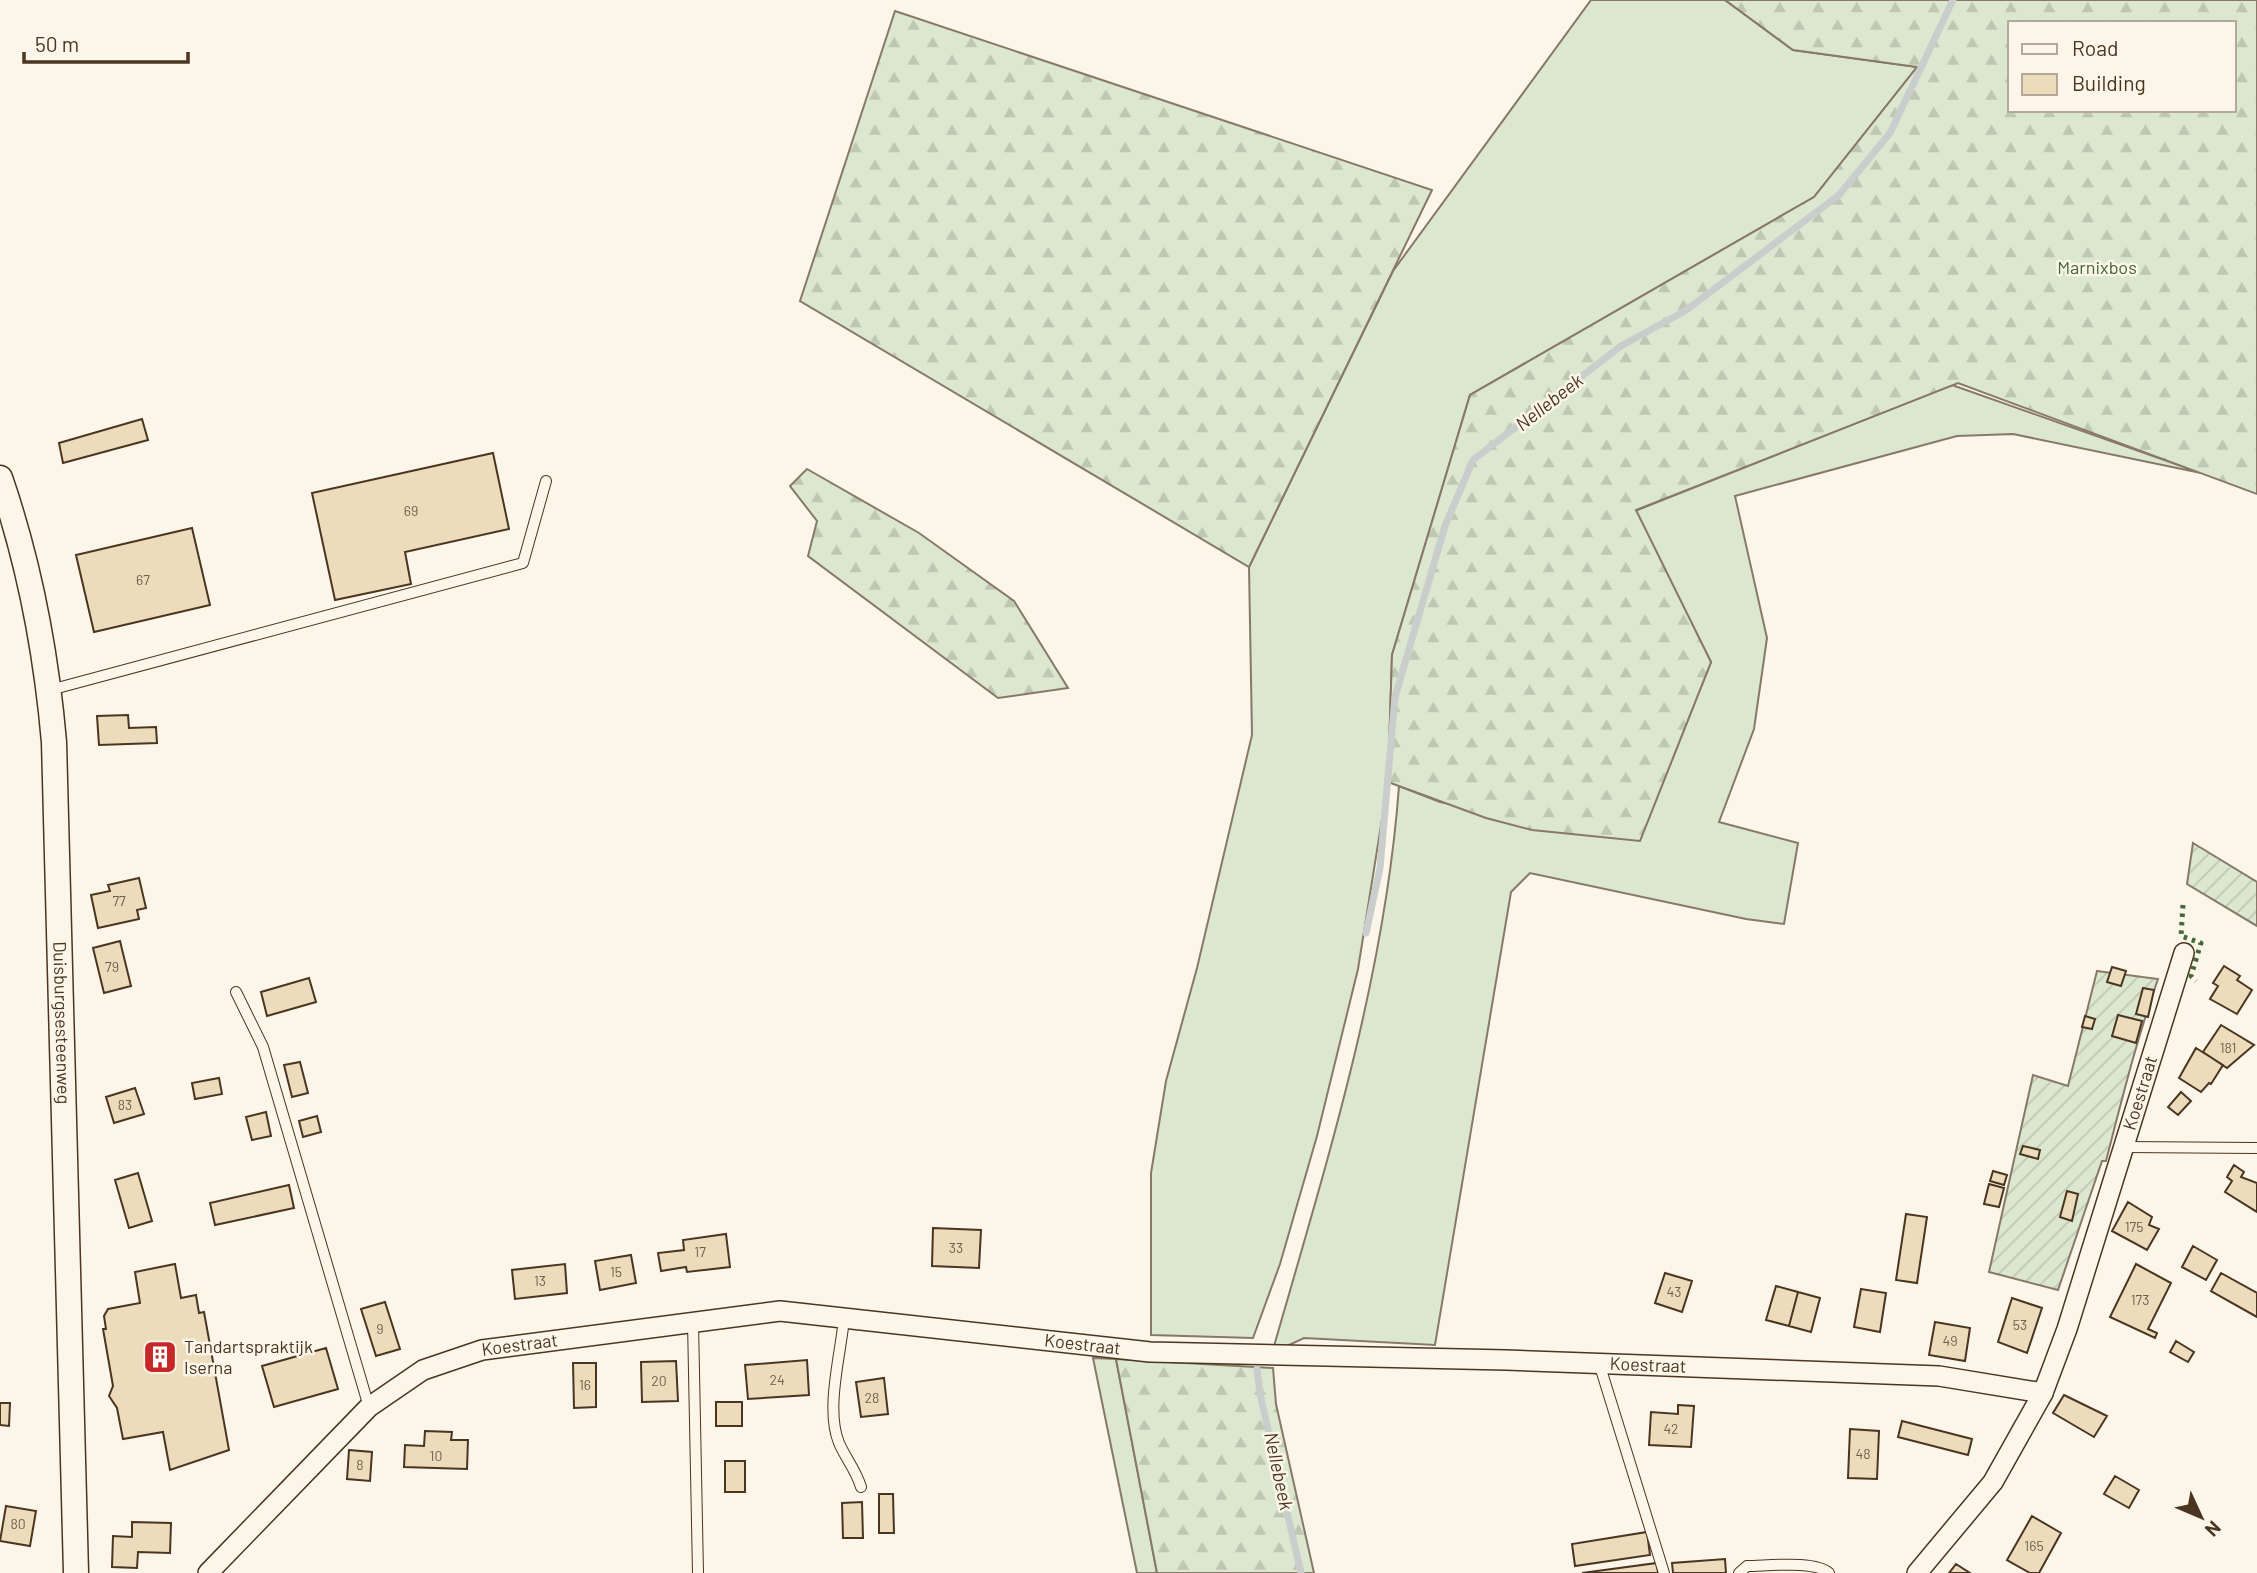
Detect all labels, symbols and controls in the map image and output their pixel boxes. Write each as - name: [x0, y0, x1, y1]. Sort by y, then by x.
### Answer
- scale bar: [24, 21, 189, 65]
- legend: [2008, 21, 2236, 112]
- text: 50 m: [35, 31, 79, 56]
- text: Road: [2072, 35, 2118, 60]
- text: Building: [2072, 70, 2146, 95]
- park label: Marnixbos: [2057, 256, 2137, 278]
- water label: Nellebeek: [1510, 368, 1588, 435]
- house number: 69: [404, 502, 418, 519]
- house number: 67: [136, 571, 150, 588]
- house number: 77: [112, 892, 126, 909]
- street label: Duisburgsesteenweg: [49, 941, 76, 1104]
- house number: 79: [105, 958, 119, 975]
- house number: 181: [2220, 1039, 2236, 1056]
- street label: Koestraat: [2118, 1053, 2161, 1133]
- house number: 83: [118, 1096, 132, 1113]
- house number: 175: [2125, 1218, 2143, 1235]
- house number: 33: [949, 1239, 963, 1256]
- house number: 17: [694, 1243, 706, 1260]
- house number: 15: [610, 1263, 622, 1280]
- house number: 13: [534, 1272, 546, 1289]
- house number: 43: [1667, 1283, 1681, 1300]
- house number: 173: [2131, 1291, 2149, 1308]
- house number: 53: [2013, 1316, 2027, 1333]
- house number: 9: [376, 1320, 384, 1337]
- street label: Koestraat: [480, 1328, 559, 1360]
- street label: Koestraat: [1043, 1328, 1122, 1359]
- house number: 49: [1942, 1332, 1958, 1349]
- place label: Tandartspraktijk Iserna: [184, 1335, 313, 1378]
- building icon: Tandartspraktijk Iserna: [141, 1338, 179, 1376]
- street label: Koestraat: [1609, 1352, 1687, 1377]
- house number: 24: [769, 1371, 785, 1388]
- house number: 20: [651, 1372, 667, 1389]
- house number: 16: [579, 1376, 591, 1393]
- house number: 28: [865, 1389, 879, 1406]
- house number: 42: [1663, 1420, 1679, 1437]
- water label: Nellebeek: [1260, 1430, 1299, 1513]
- house number: 48: [1855, 1445, 1871, 1462]
- house number: 10: [430, 1447, 442, 1464]
- house number: 8: [356, 1456, 364, 1473]
- north arrow: [2166, 1482, 2236, 1552]
- house number: 80: [10, 1515, 26, 1532]
- text: N: [2201, 1517, 2226, 1542]
- house number: 165: [2024, 1537, 2044, 1554]

